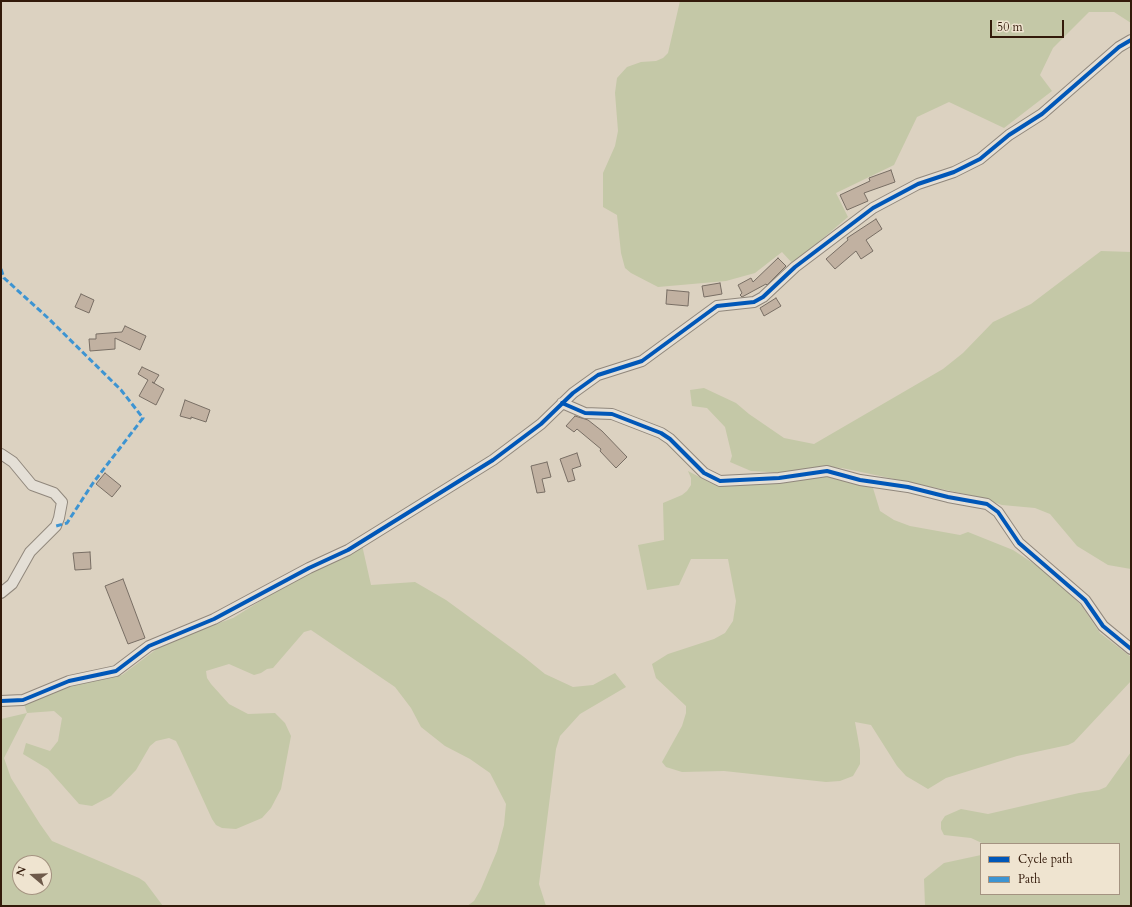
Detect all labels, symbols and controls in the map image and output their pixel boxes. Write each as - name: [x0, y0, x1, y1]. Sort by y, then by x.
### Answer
- scale bar: [992, 12, 1066, 38]
- text: 50 m: [997, 19, 1023, 35]
- legend: [980, 843, 1120, 895]
- text: Cycle path: [1018, 851, 1073, 867]
- north arrow: [12, 855, 52, 895]
- text: N: [12, 864, 30, 878]
- text: Path: [1018, 871, 1041, 887]

